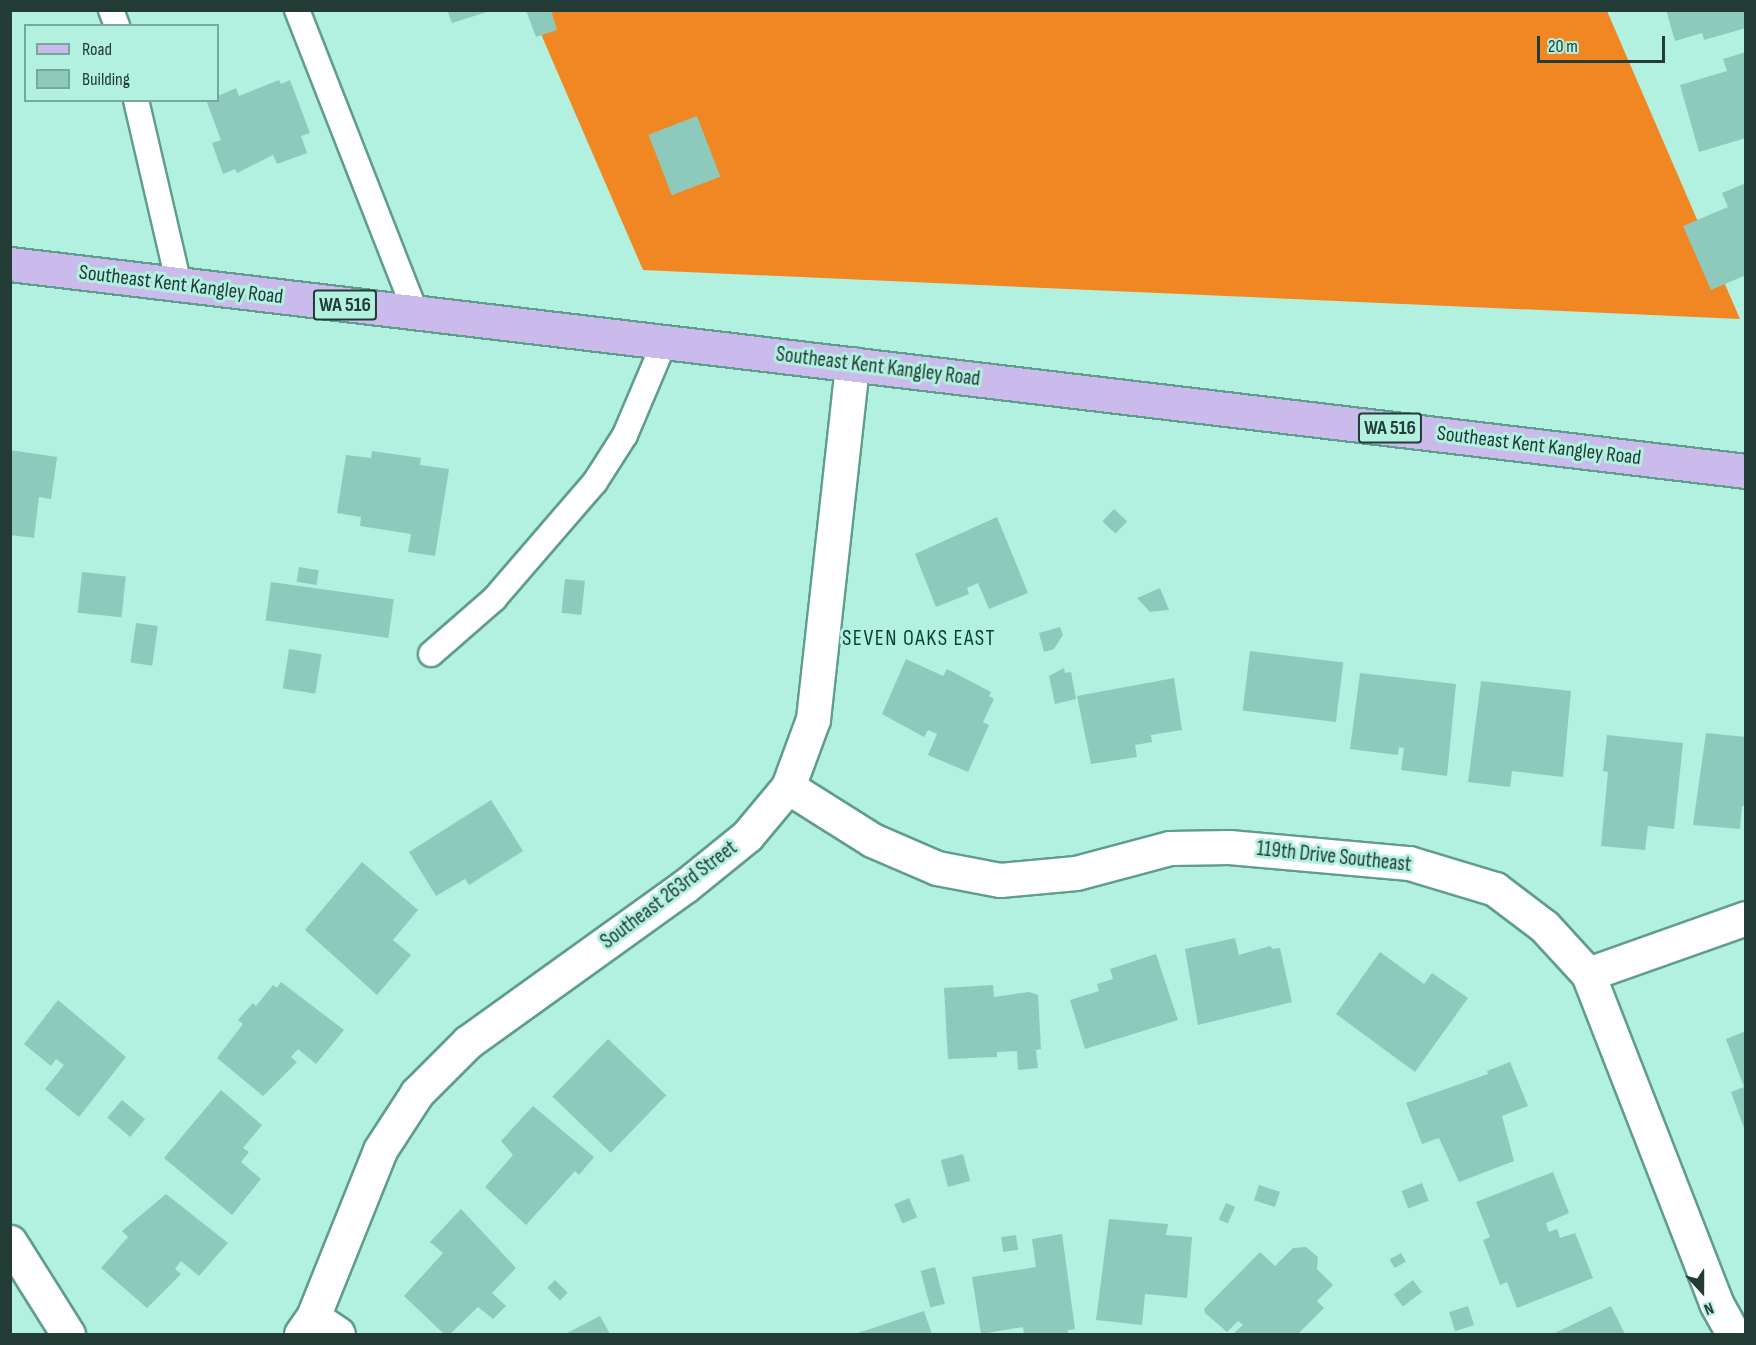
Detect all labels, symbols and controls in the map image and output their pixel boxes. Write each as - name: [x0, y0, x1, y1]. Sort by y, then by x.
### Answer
- legend: [24, 24, 219, 102]
- scale bar: [1540, 24, 1668, 62]
- text: 20 m: [1548, 36, 1578, 57]
- text: Road: [82, 39, 112, 60]
- text: Building: [82, 69, 130, 90]
- street label: Southeast Kent Kangley Road: [77, 260, 285, 310]
- road number: WA 516: [312, 288, 378, 322]
- street label: Southeast Kent Kangley Road: [774, 342, 982, 392]
- road number: WA 516: [1357, 411, 1423, 445]
- street label: Southeast Kent Kangley Road: [1435, 421, 1643, 471]
- district label: SEVEN OAKS EAST: [842, 626, 996, 652]
- street label: Southeast 263rd Street: [596, 835, 742, 955]
- street label: 119th Drive Southeast: [1255, 836, 1413, 878]
- north arrow: [1672, 1261, 1732, 1321]
- text: N: [1701, 1298, 1716, 1319]

